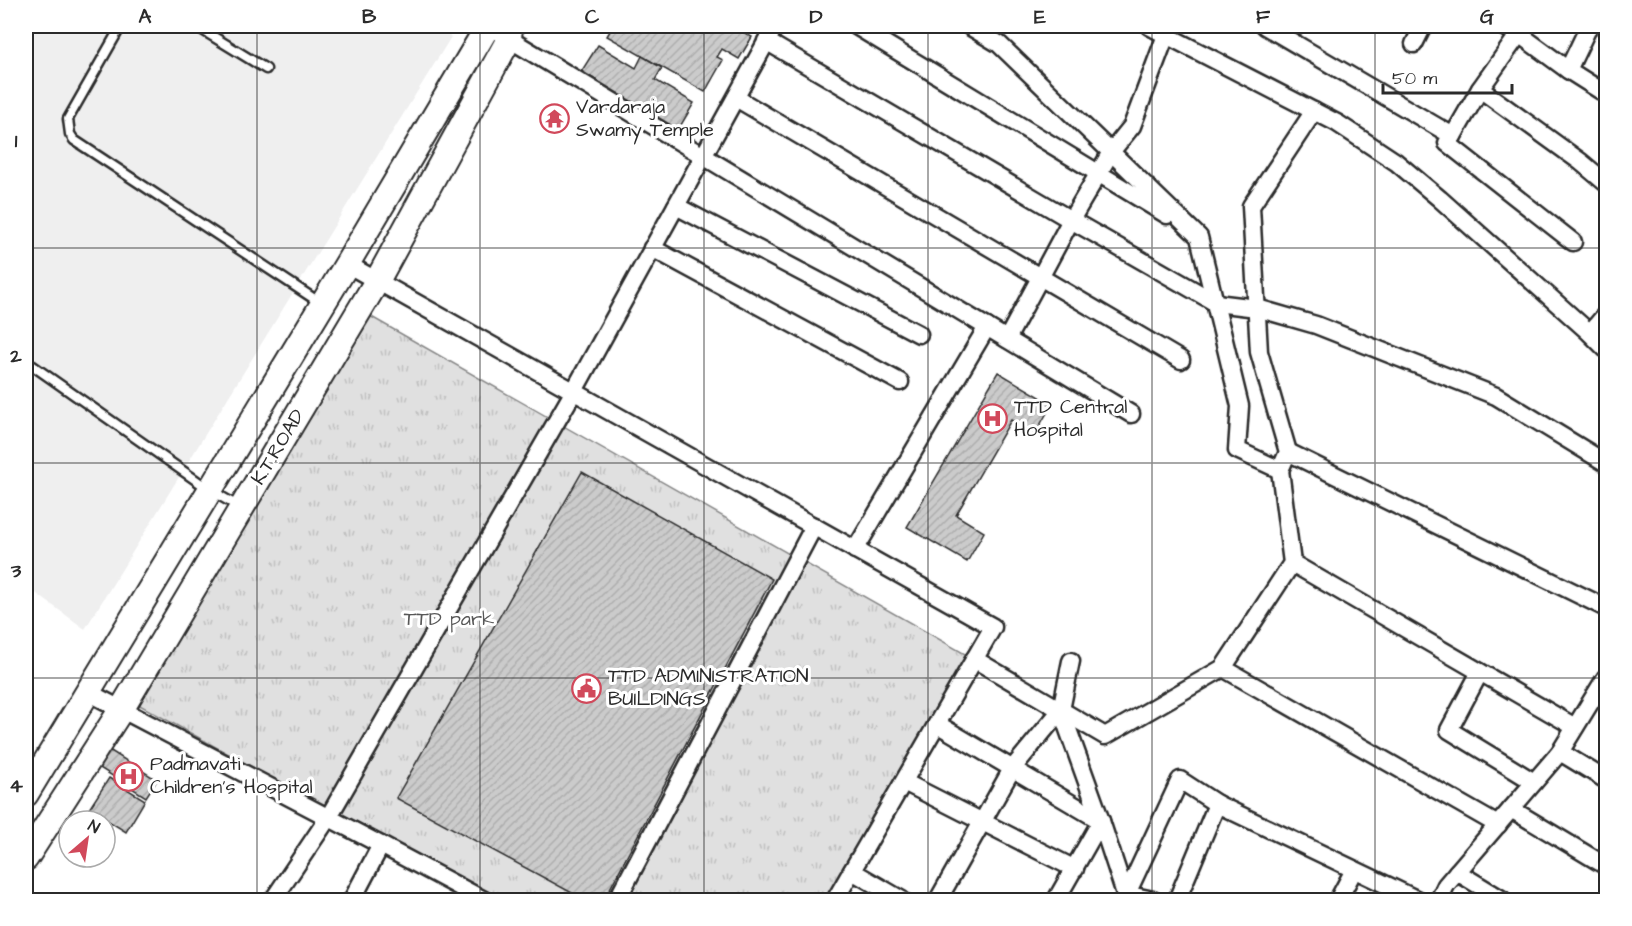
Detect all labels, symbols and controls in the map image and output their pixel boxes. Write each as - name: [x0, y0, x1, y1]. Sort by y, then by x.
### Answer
- text: A: [139, 3, 152, 31]
- text: B: [362, 3, 377, 31]
- text: C: [585, 3, 600, 31]
- text: D: [810, 3, 823, 31]
- text: E: [1034, 3, 1046, 31]
- text: F: [1256, 3, 1271, 31]
- text: G: [1480, 3, 1494, 31]
- scale bar: [1383, 57, 1512, 95]
- text: 50 m: [1392, 66, 1437, 91]
- place label: Vardaraja Swamy Temple: [576, 93, 714, 145]
- temple icon: Vardaraja Swamy Temple: [539, 103, 571, 135]
- text: 1: [15, 127, 18, 155]
- text: 2: [9, 342, 22, 370]
- place label: TTD Central Hospital: [1014, 393, 1127, 444]
- hospital icon: TTD Central Hospital: [977, 403, 1009, 435]
- street label: K.T.ROAD: [244, 404, 312, 490]
- text: 3: [10, 557, 22, 585]
- park label: TTD park: [404, 605, 494, 633]
- place label: TTD ADMINISTRATION BUILDINGS: [608, 662, 809, 713]
- public building icon: TTD ADMINISTRATION BUILDINGS: [571, 672, 603, 704]
- place label: Padmavati Children's Hospital: [150, 750, 313, 801]
- hospital icon: Padmavati Children's Hospital: [113, 760, 145, 792]
- text: 4: [9, 772, 23, 800]
- north arrow: [57, 809, 117, 869]
- text: N: [84, 815, 104, 839]

